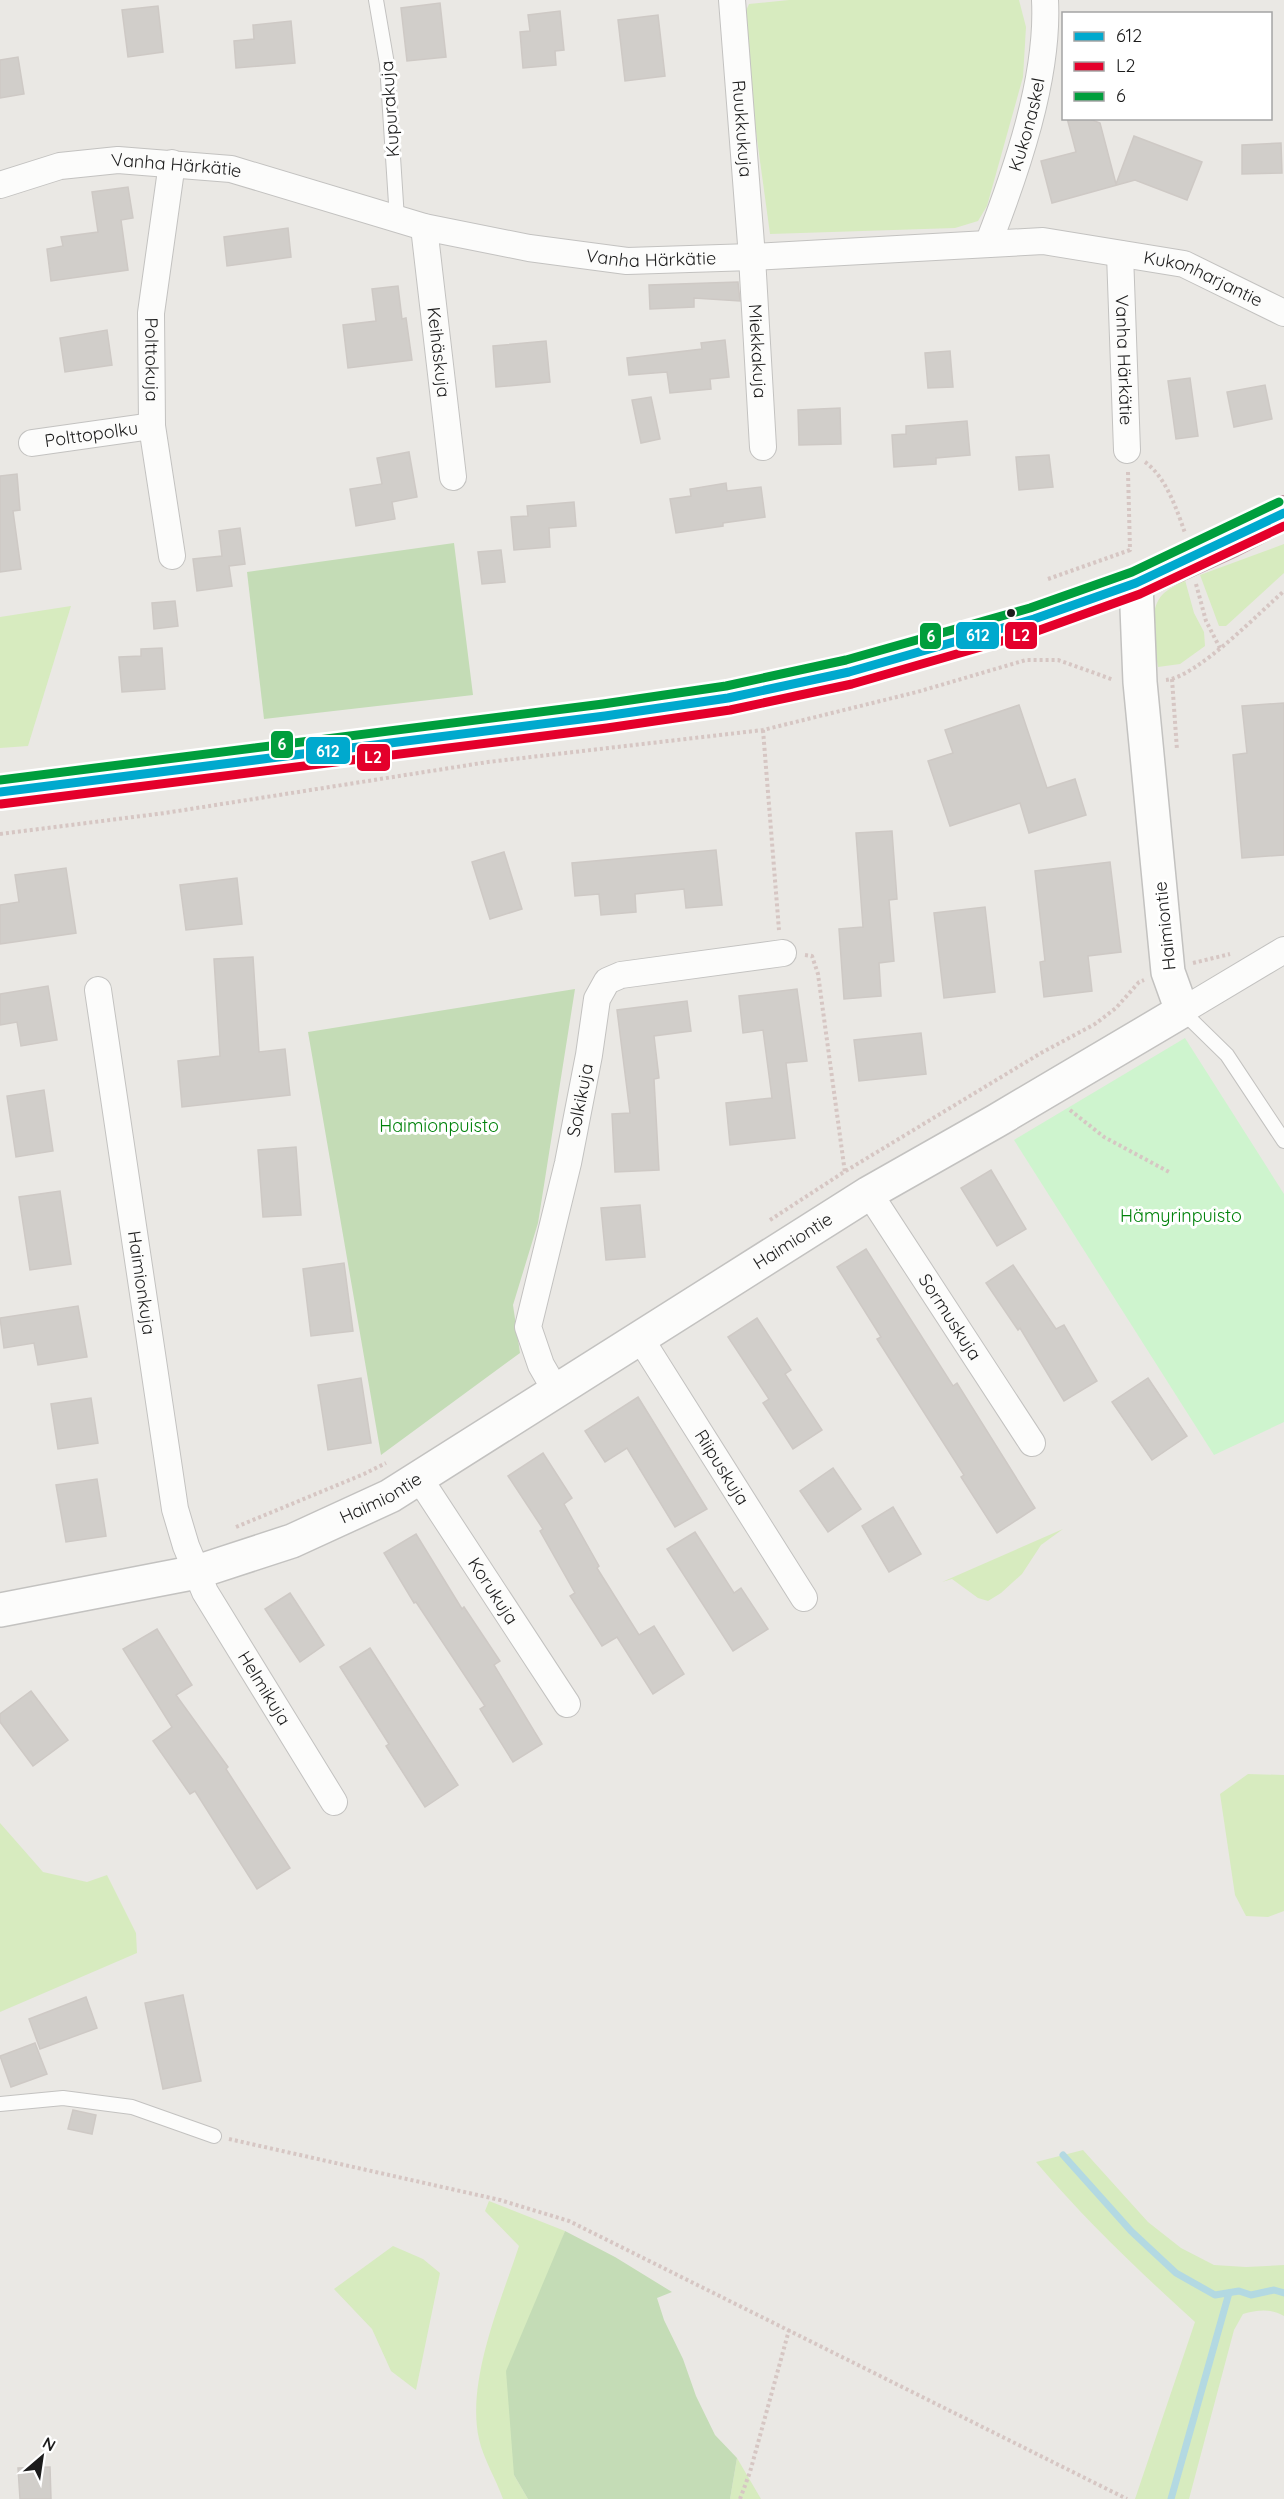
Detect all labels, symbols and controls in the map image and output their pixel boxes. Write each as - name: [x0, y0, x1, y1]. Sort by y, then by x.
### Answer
- legend: [1062, 12, 1272, 120]
- text: 612: [1116, 24, 1142, 47]
- text: L2: [1116, 54, 1136, 77]
- street label: Kupurakuja: [375, 60, 404, 158]
- street label: Kukonaskel: [1003, 76, 1050, 174]
- street label: Ruukkukuja: [727, 79, 758, 178]
- text: 6: [1116, 84, 1126, 107]
- street label: Vanha Härkätie: [110, 148, 245, 183]
- street label: Vanha Härkätie: [585, 244, 717, 272]
- street label: Kukonharjantie: [1142, 246, 1267, 312]
- street label: Vanha Härkätie: [1110, 294, 1138, 426]
- street label: Miekkakuja: [744, 303, 772, 399]
- street label: Keihäskuja: [422, 306, 456, 399]
- street label: Polttokuja: [140, 317, 164, 402]
- street label: Polttopolku: [43, 416, 140, 452]
- unlabelled marker: [1005, 607, 1017, 619]
- line badge: 612: [955, 621, 1000, 650]
- line badge: L2: [1004, 621, 1038, 650]
- line badge: 6: [919, 622, 942, 650]
- text: 612: [966, 625, 990, 645]
- text: L2: [1012, 625, 1030, 645]
- text: 6: [927, 626, 936, 646]
- line badge: 6: [270, 730, 294, 759]
- text: 6: [278, 734, 287, 754]
- line badge: 612: [305, 736, 351, 765]
- text: 612: [316, 741, 340, 761]
- line badge: L2: [356, 743, 391, 772]
- text: L2: [364, 747, 382, 767]
- street label: Haimiontie: [1148, 880, 1181, 972]
- street label: Solkikuja: [561, 1061, 598, 1139]
- park label: Haimionpuisto: [379, 1114, 499, 1137]
- park label: Hämyrinpuisto: [1120, 1204, 1242, 1227]
- street label: Haimiontie: [749, 1207, 836, 1274]
- street label: Haimionkuja: [123, 1229, 161, 1336]
- street label: Sormuskuja: [914, 1269, 987, 1364]
- street label: Riipuskuja: [690, 1425, 754, 1509]
- street label: Haimiontie: [336, 1467, 426, 1529]
- street label: Korukuja: [463, 1553, 524, 1629]
- street label: Helmikuja: [233, 1647, 296, 1729]
- north arrow: [12, 2427, 72, 2487]
- text: N: [39, 2432, 59, 2455]

